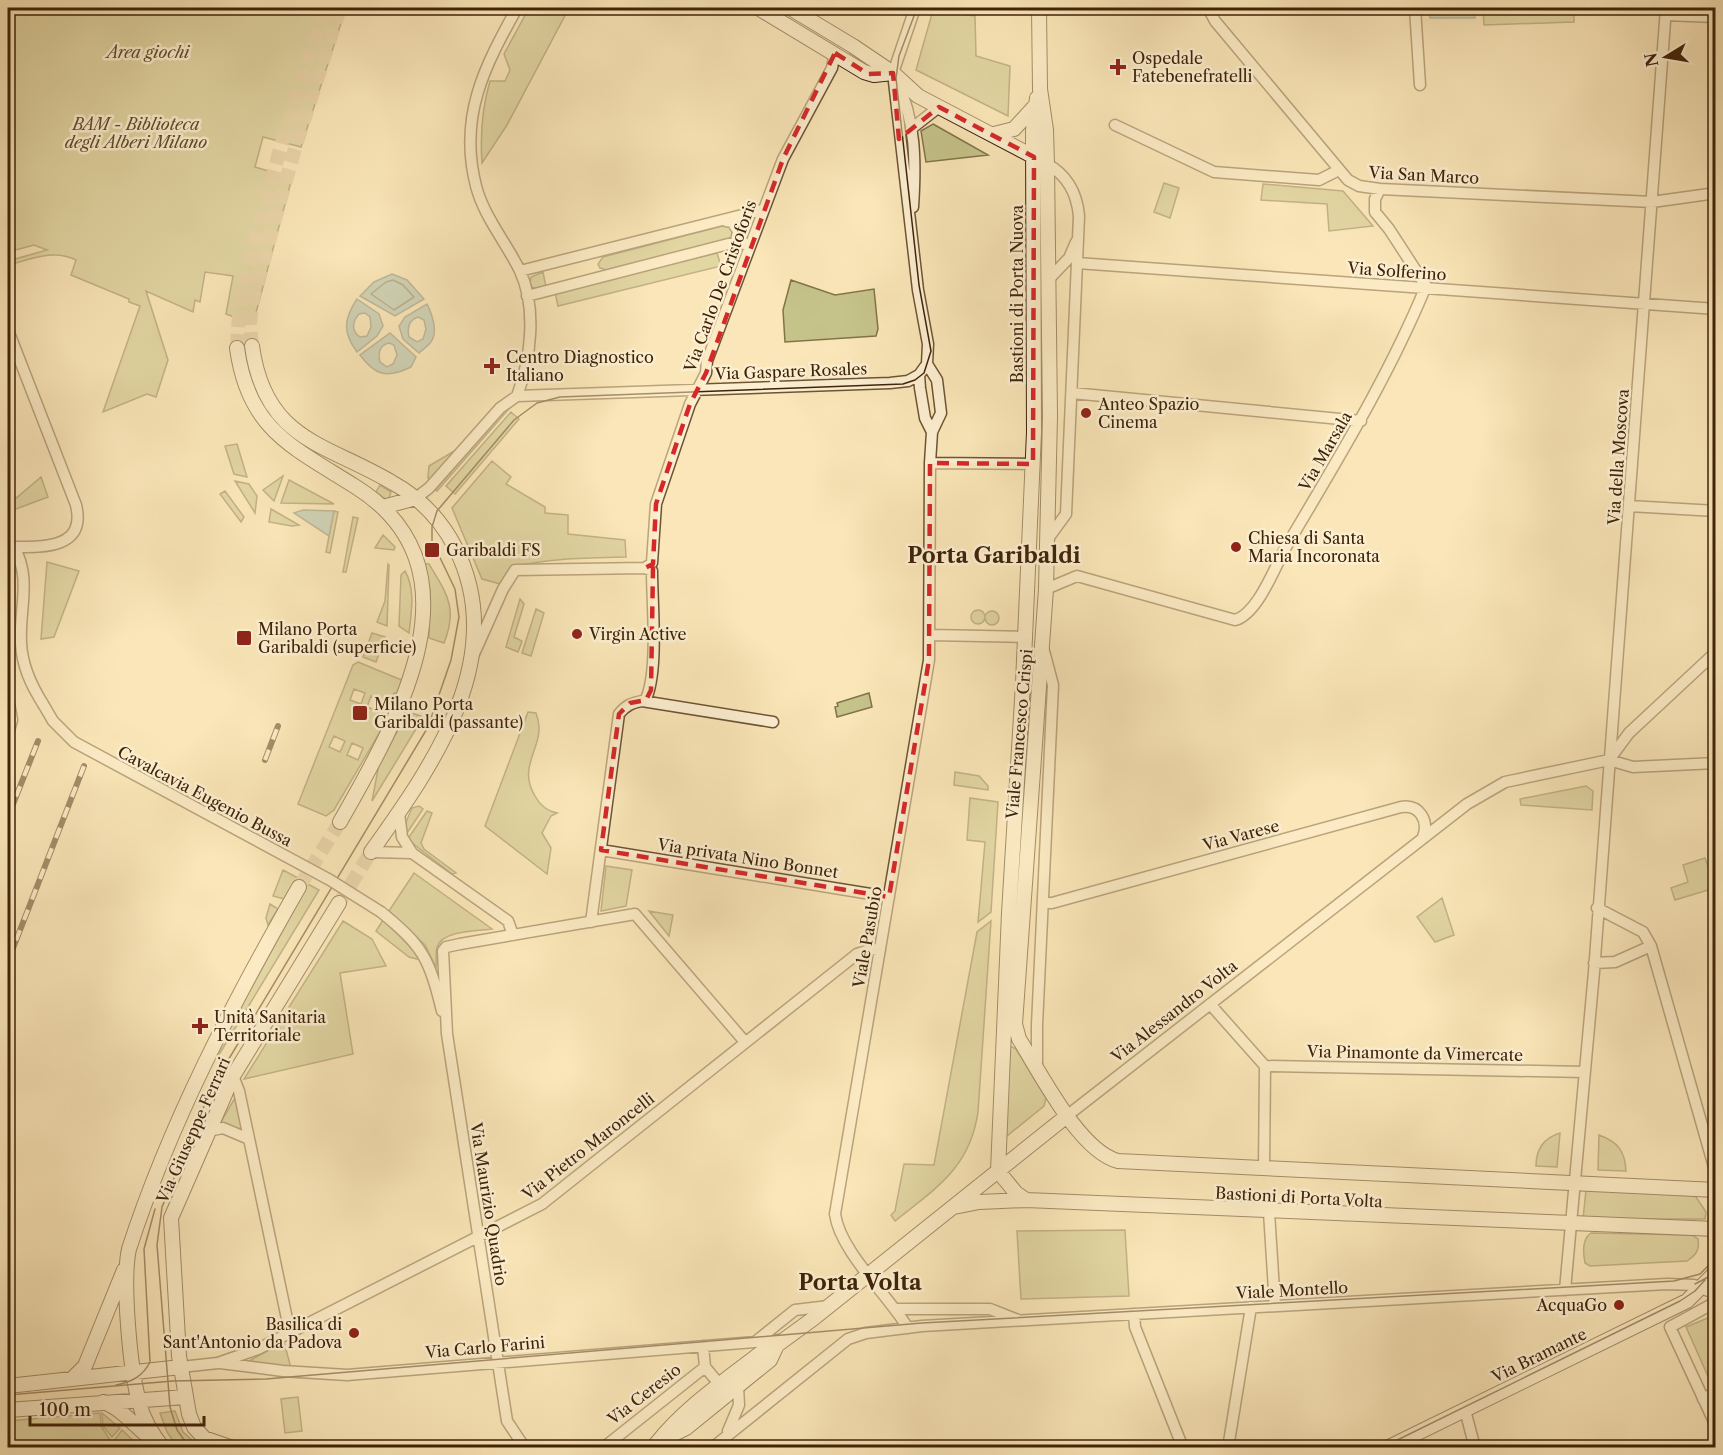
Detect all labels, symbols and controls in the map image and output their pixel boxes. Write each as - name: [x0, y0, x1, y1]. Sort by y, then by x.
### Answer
- north arrow: [1636, 27, 1696, 87]
- park label: Area giochi: [104, 42, 190, 62]
- place label: Ospedale Fatebenefratelli: [1132, 48, 1252, 86]
- text: N: [1640, 51, 1662, 69]
- marker: Ospedale Fatebenefratelli: [1109, 58, 1127, 76]
- park label: BAM - Biblioteca degli Alberi Milano: [65, 114, 207, 152]
- street label: Via San Marco: [1367, 162, 1480, 188]
- street label: Via Carlo De Cristoforis: [679, 197, 760, 376]
- street label: Bastioni di Porta Nuova: [1007, 204, 1027, 383]
- street label: Via Solferino: [1346, 258, 1447, 284]
- place label: Centro Diagnostico Italiano: [506, 347, 654, 385]
- marker: Centro Diagnostico Italiano: [483, 357, 501, 375]
- street label: Via Gaspare Rosales: [713, 358, 868, 384]
- street label: Via della Moscova: [1603, 388, 1633, 527]
- place label: Anteo Spazio Cinema: [1097, 394, 1200, 432]
- marker: Anteo Spazio Cinema: [1079, 406, 1093, 420]
- street label: Via Marsala: [1294, 407, 1356, 495]
- place label: Chiesa di Santa Maria Incoronata: [1248, 528, 1380, 566]
- place label: Garibaldi FS: [446, 540, 541, 560]
- marker: Chiesa di Santa Maria Incoronata: [1229, 540, 1243, 554]
- marker: Garibaldi FS: [423, 541, 441, 559]
- district label: Porta Garibaldi: [907, 542, 1081, 569]
- place label: Milano Porta Garibaldi (superficie): [258, 619, 417, 657]
- place label: Virgin Active: [588, 624, 687, 644]
- marker: Virgin Active: [570, 627, 584, 641]
- marker: Milano Porta Garibaldi (superficie): [235, 629, 253, 647]
- street label: Viale Francesco Crispi: [1002, 648, 1036, 821]
- place label: Milano Porta Garibaldi (passante): [374, 694, 523, 732]
- marker: Milano Porta Garibaldi (passante): [351, 704, 369, 722]
- street label: Cavalcavia Eugenio Bussa: [114, 741, 296, 851]
- street label: Via Varese: [1200, 815, 1281, 855]
- street label: Via privata Nino Bonnet: [655, 834, 840, 882]
- street label: Viale Pasubio: [848, 884, 886, 990]
- street label: Via Alessandro Volta: [1106, 955, 1242, 1067]
- place label: Unità Sanitaria Territoriale: [214, 1007, 327, 1045]
- marker: Unità Sanitaria Territoriale: [191, 1017, 209, 1035]
- street label: Via Pinamonte da Vimercate: [1306, 1041, 1523, 1065]
- street label: Via Giuseppe Ferrari: [151, 1054, 234, 1207]
- street label: Via Pietro Maroncelli: [517, 1088, 658, 1204]
- street label: Via Maurizio Quadrio: [466, 1120, 512, 1287]
- street label: Bastioni di Porta Volta: [1215, 1183, 1384, 1211]
- district label: Porta Volta: [798, 1269, 922, 1296]
- street label: Viale Montello: [1234, 1277, 1349, 1303]
- place label: AcquaGo: [1535, 1295, 1607, 1315]
- marker: AcquaGo: [1612, 1298, 1626, 1312]
- place label: Basilica di Sant'Antonio da Padova: [163, 1314, 343, 1352]
- street label: Via Bramante: [1487, 1323, 1590, 1387]
- marker: Basilica di Sant'Antonio da Padova: [347, 1326, 361, 1340]
- street label: Via Carlo Farini: [423, 1332, 546, 1362]
- street label: Via Ceresio: [603, 1359, 685, 1429]
- scale bar: [30, 1389, 204, 1427]
- text: 100 m: [39, 1399, 91, 1421]

